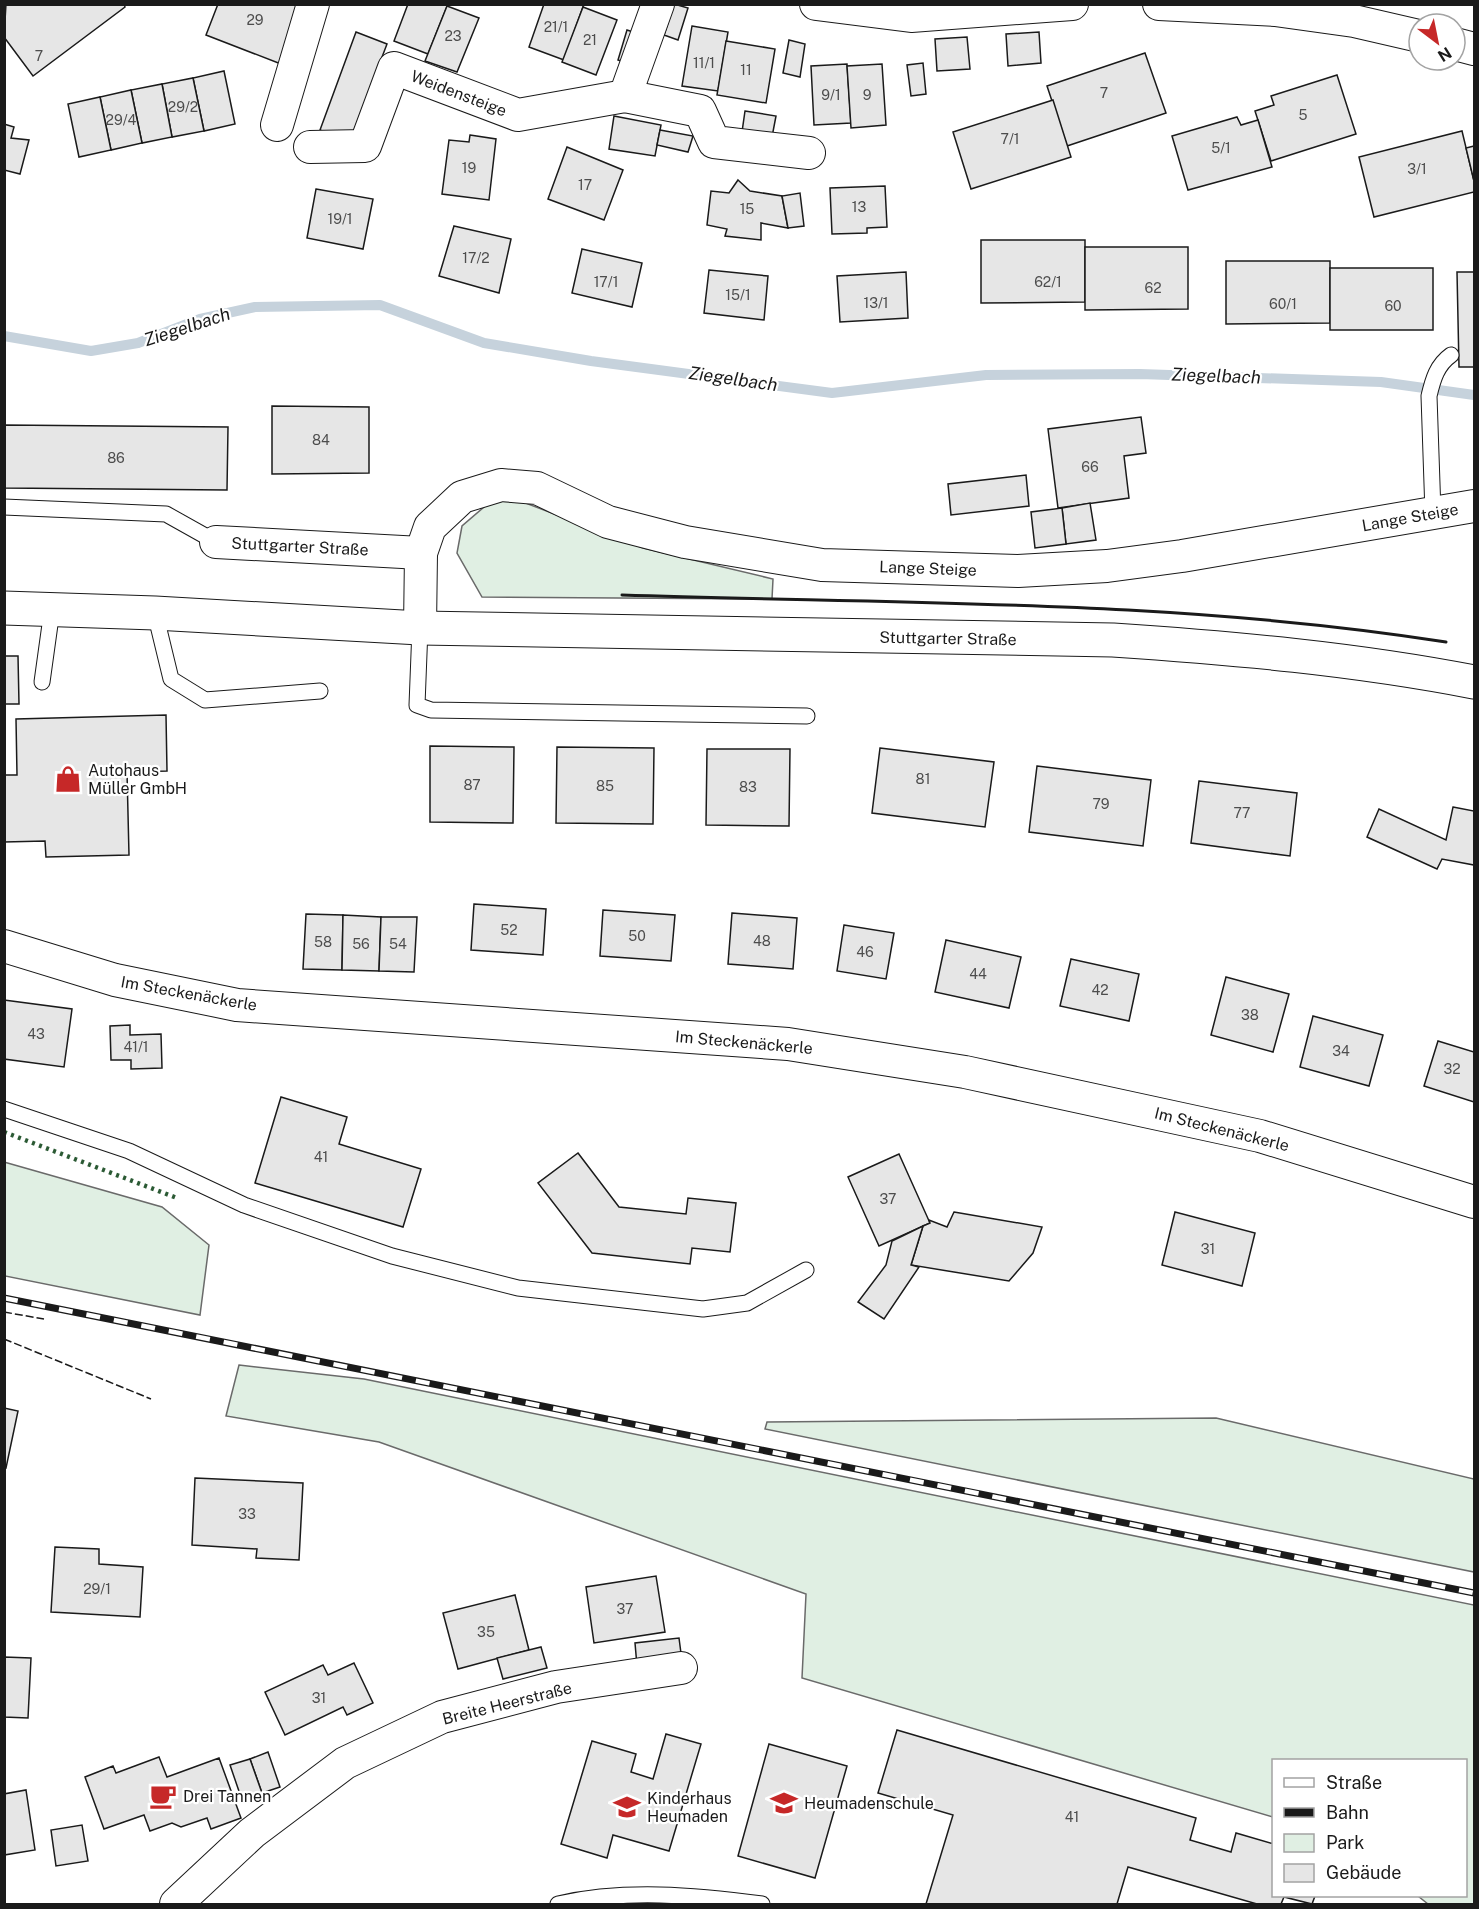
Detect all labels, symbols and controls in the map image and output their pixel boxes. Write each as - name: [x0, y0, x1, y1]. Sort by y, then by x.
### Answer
- house number: 29: [246, 12, 264, 28]
- north arrow: [1407, 12, 1467, 72]
- house number: 21/1: [544, 19, 568, 35]
- house number: 23: [444, 28, 462, 44]
- house number: 21: [583, 32, 597, 48]
- text: N: [1434, 43, 1455, 66]
- house number: 7: [35, 48, 43, 64]
- house number: 11/1: [693, 55, 715, 71]
- house number: 11: [740, 62, 752, 78]
- street label: Weidensteige: [408, 67, 509, 120]
- house number: 7: [1100, 85, 1108, 101]
- house number: 9/1: [821, 87, 841, 103]
- house number: 9: [863, 87, 872, 103]
- house number: 29/2: [168, 99, 198, 115]
- house number: 5: [1299, 107, 1308, 123]
- house number: 29/4: [106, 112, 137, 128]
- house number: 7/1: [1000, 131, 1020, 147]
- house number: 5/1: [1211, 140, 1231, 156]
- house number: 19: [462, 160, 476, 176]
- house number: 3/1: [1407, 161, 1427, 177]
- house number: 17: [578, 177, 592, 193]
- house number: 13: [852, 199, 866, 215]
- house number: 15: [740, 201, 754, 217]
- house number: 19/1: [327, 211, 353, 227]
- house number: 17/2: [462, 250, 490, 266]
- house number: 17/1: [594, 274, 618, 290]
- house number: 62/1: [1034, 274, 1062, 290]
- house number: 62: [1144, 280, 1162, 296]
- house number: 15/1: [725, 287, 751, 303]
- house number: 13/1: [863, 295, 889, 311]
- house number: 60/1: [1269, 296, 1297, 312]
- house number: 60: [1384, 298, 1402, 314]
- water label: Ziegelbach: [141, 303, 233, 350]
- water label: Ziegelbach: [687, 362, 779, 395]
- water label: Ziegelbach: [1171, 363, 1261, 388]
- house number: 84: [312, 432, 330, 448]
- house number: 86: [107, 450, 125, 466]
- house number: 66: [1081, 459, 1099, 475]
- street label: Lange Steige: [1360, 500, 1460, 535]
- street label: Stuttgarter Straße: [231, 533, 369, 560]
- street label: Lange Steige: [879, 557, 977, 580]
- street label: Stuttgarter Straße: [879, 628, 1017, 649]
- place label: Autohaus Müller GmbH: [88, 761, 187, 798]
- shop icon: Autohaus Müller GmbH: [53, 764, 83, 794]
- house number: 81: [916, 771, 930, 787]
- house number: 87: [463, 777, 481, 793]
- house number: 85: [596, 778, 614, 794]
- house number: 83: [739, 779, 757, 795]
- house number: 79: [1093, 796, 1110, 812]
- house number: 77: [1234, 805, 1251, 821]
- house number: 52: [500, 922, 518, 938]
- house number: 50: [628, 928, 646, 944]
- house number: 48: [753, 933, 771, 949]
- house number: 58: [314, 934, 332, 950]
- house number: 56: [352, 936, 370, 952]
- house number: 54: [389, 936, 407, 952]
- house number: 46: [856, 944, 874, 960]
- house number: 44: [969, 966, 987, 982]
- street label: Im Steckenäckerle: [119, 972, 259, 1015]
- house number: 42: [1091, 982, 1109, 998]
- house number: 38: [1241, 1007, 1259, 1023]
- house number: 43: [27, 1026, 45, 1042]
- street label: Im Steckenäckerle: [674, 1027, 814, 1058]
- house number: 41/1: [123, 1039, 149, 1055]
- house number: 34: [1332, 1043, 1350, 1059]
- house number: 32: [1443, 1061, 1461, 1077]
- street label: Im Steckenäckerle: [1153, 1104, 1291, 1155]
- house number: 41: [314, 1149, 328, 1165]
- house number: 37: [880, 1191, 896, 1207]
- house number: 31: [1201, 1241, 1215, 1257]
- house number: 33: [238, 1506, 256, 1522]
- house number: 29/1: [83, 1581, 111, 1597]
- house number: 37: [617, 1601, 633, 1617]
- house number: 35: [477, 1624, 495, 1640]
- street label: Breite Heerstraße: [440, 1678, 574, 1729]
- house number: 31: [312, 1690, 326, 1706]
- legend: [1272, 1759, 1467, 1897]
- text: Straße: [1326, 1772, 1382, 1793]
- cafe icon: Drei Tannen: [148, 1781, 178, 1811]
- place label: Drei Tannen: [183, 1787, 271, 1806]
- school or university icon: Heumadenschule: [769, 1788, 799, 1818]
- place label: Kinderhaus Heumaden: [647, 1789, 732, 1826]
- school or university icon: Kinderhaus Heumaden: [612, 1792, 642, 1822]
- place label: Heumadenschule: [804, 1794, 934, 1813]
- text: Bahn: [1326, 1802, 1369, 1823]
- house number: 41: [1065, 1809, 1079, 1825]
- text: Park: [1326, 1832, 1364, 1853]
- text: Gebäude: [1326, 1862, 1401, 1883]

